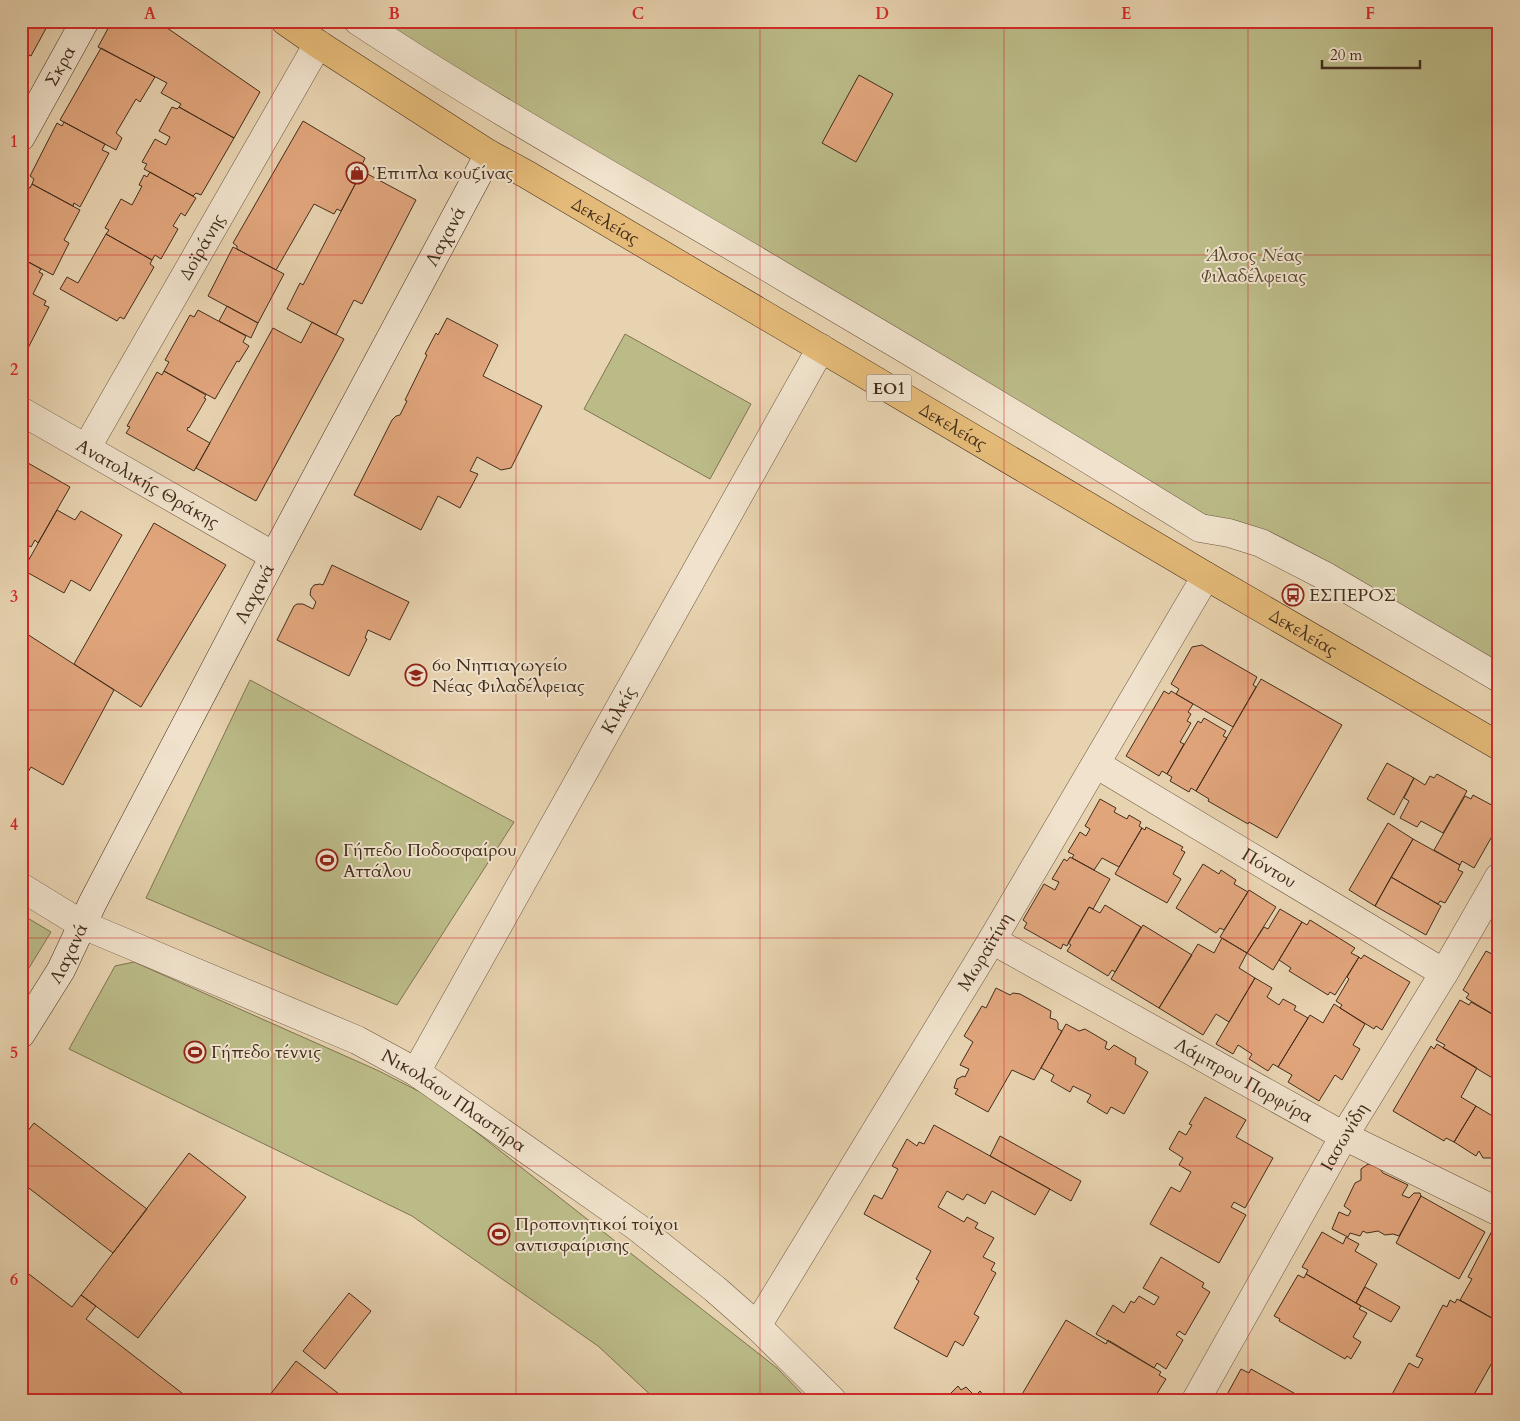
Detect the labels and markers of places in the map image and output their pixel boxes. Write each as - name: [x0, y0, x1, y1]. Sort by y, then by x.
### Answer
- shop icon: Έπιπλα κουζίνας: [345, 161, 369, 185]
- place label: Έπιπλα κουζίνας: [372, 161, 514, 186]
- bus stop icon: ΕΣΠΕΡΟΣ: [1281, 583, 1305, 607]
- place label: ΕΣΠΕΡΟΣ: [1309, 583, 1396, 608]
- place label: 6ο Νηπιαγωγείο Νέας Φιλαδέλφειας: [432, 653, 585, 699]
- school or university icon: 6ο Νηπιαγωγείο Νέας Φιλαδέλφειας: [404, 663, 428, 687]
- place label: Γήπεδο Ποδοσφαίρου Αττάλου: [343, 838, 517, 884]
- sports icon: Γήπεδο Ποδοσφαίρου Αττάλου: [315, 848, 339, 872]
- sports icon: Γήπεδο τέννις: [183, 1040, 207, 1064]
- place label: Γήπεδο τέννις: [211, 1040, 321, 1065]
- place label: Προπονητικοί τοίχοι αντισφαίρισης: [515, 1212, 679, 1258]
- sports icon: Προπονητικοί τοίχοι αντισφαίρισης: [487, 1222, 511, 1246]

